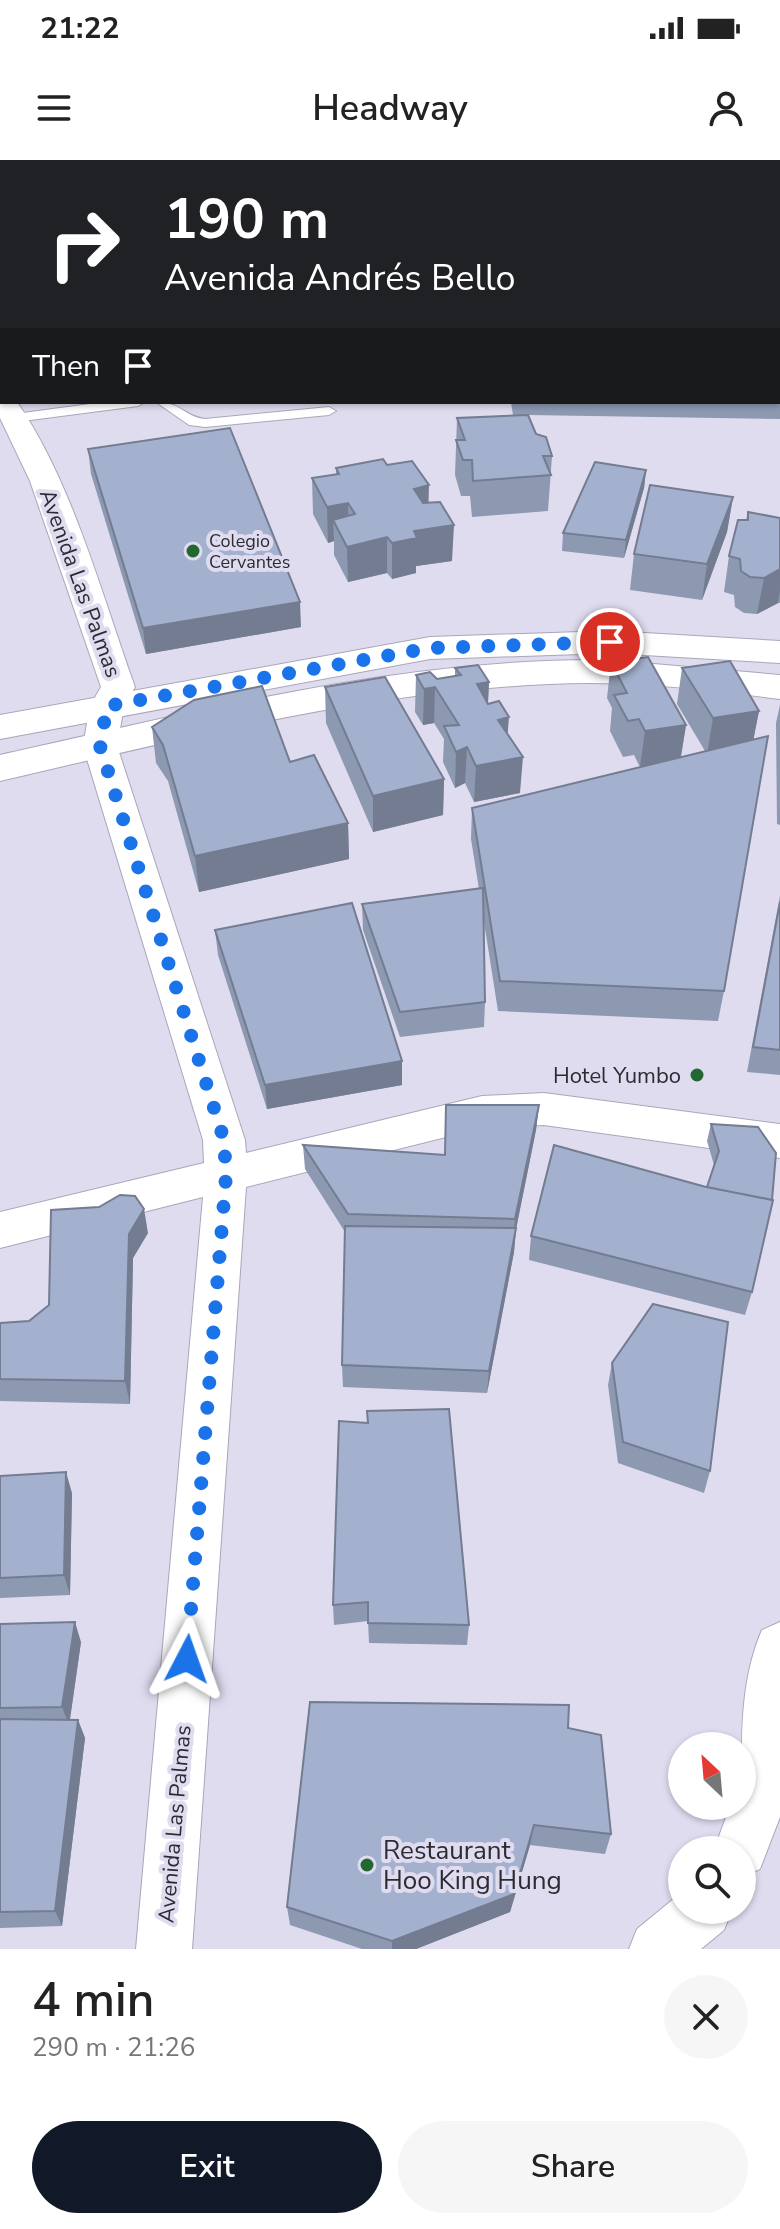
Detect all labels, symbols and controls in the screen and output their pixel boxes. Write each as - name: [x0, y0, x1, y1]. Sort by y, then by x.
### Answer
- text: 21:22: [40, 8, 119, 49]
- text: Headway: [312, 84, 468, 133]
- icon: menu: [32, 86, 76, 130]
- icon: person: [704, 86, 748, 130]
- text: 190 m: [164, 181, 329, 258]
- icon: right: [32, 192, 136, 296]
- text: Avenida Andrés Bello: [164, 254, 516, 303]
- icon: arrive: [116, 344, 160, 388]
- text: Then: [32, 346, 100, 387]
- street label: Avenida Las Palmas: [32, 485, 128, 682]
- place label: Colegio Cervantes: [209, 529, 290, 574]
- marker: Colegio Cervantes: [184, 542, 202, 560]
- pin: [576, 608, 644, 676]
- icon: arrive: [588, 620, 632, 664]
- place label: Hotel Yumbo: [553, 1061, 681, 1091]
- marker: Hotel Yumbo: [688, 1066, 706, 1084]
- position arrow: [145, 1617, 229, 1701]
- street label: Avenida Las Palmas: [151, 1724, 199, 1924]
- north arrow: [668, 1732, 756, 1820]
- map controls: [668, 1732, 756, 1924]
- place label: Restaurant Hoo King Hung: [383, 1833, 562, 1898]
- button: search: [668, 1836, 756, 1924]
- marker: Restaurant Hoo King Hung: [358, 1856, 376, 1874]
- text: 4 min: [32, 1967, 154, 2033]
- button: close: [664, 1975, 748, 2059]
- text: 290 m · 21:26: [32, 2030, 195, 2065]
- button: Exit: [32, 2121, 382, 2213]
- button: Share: [398, 2121, 748, 2213]

